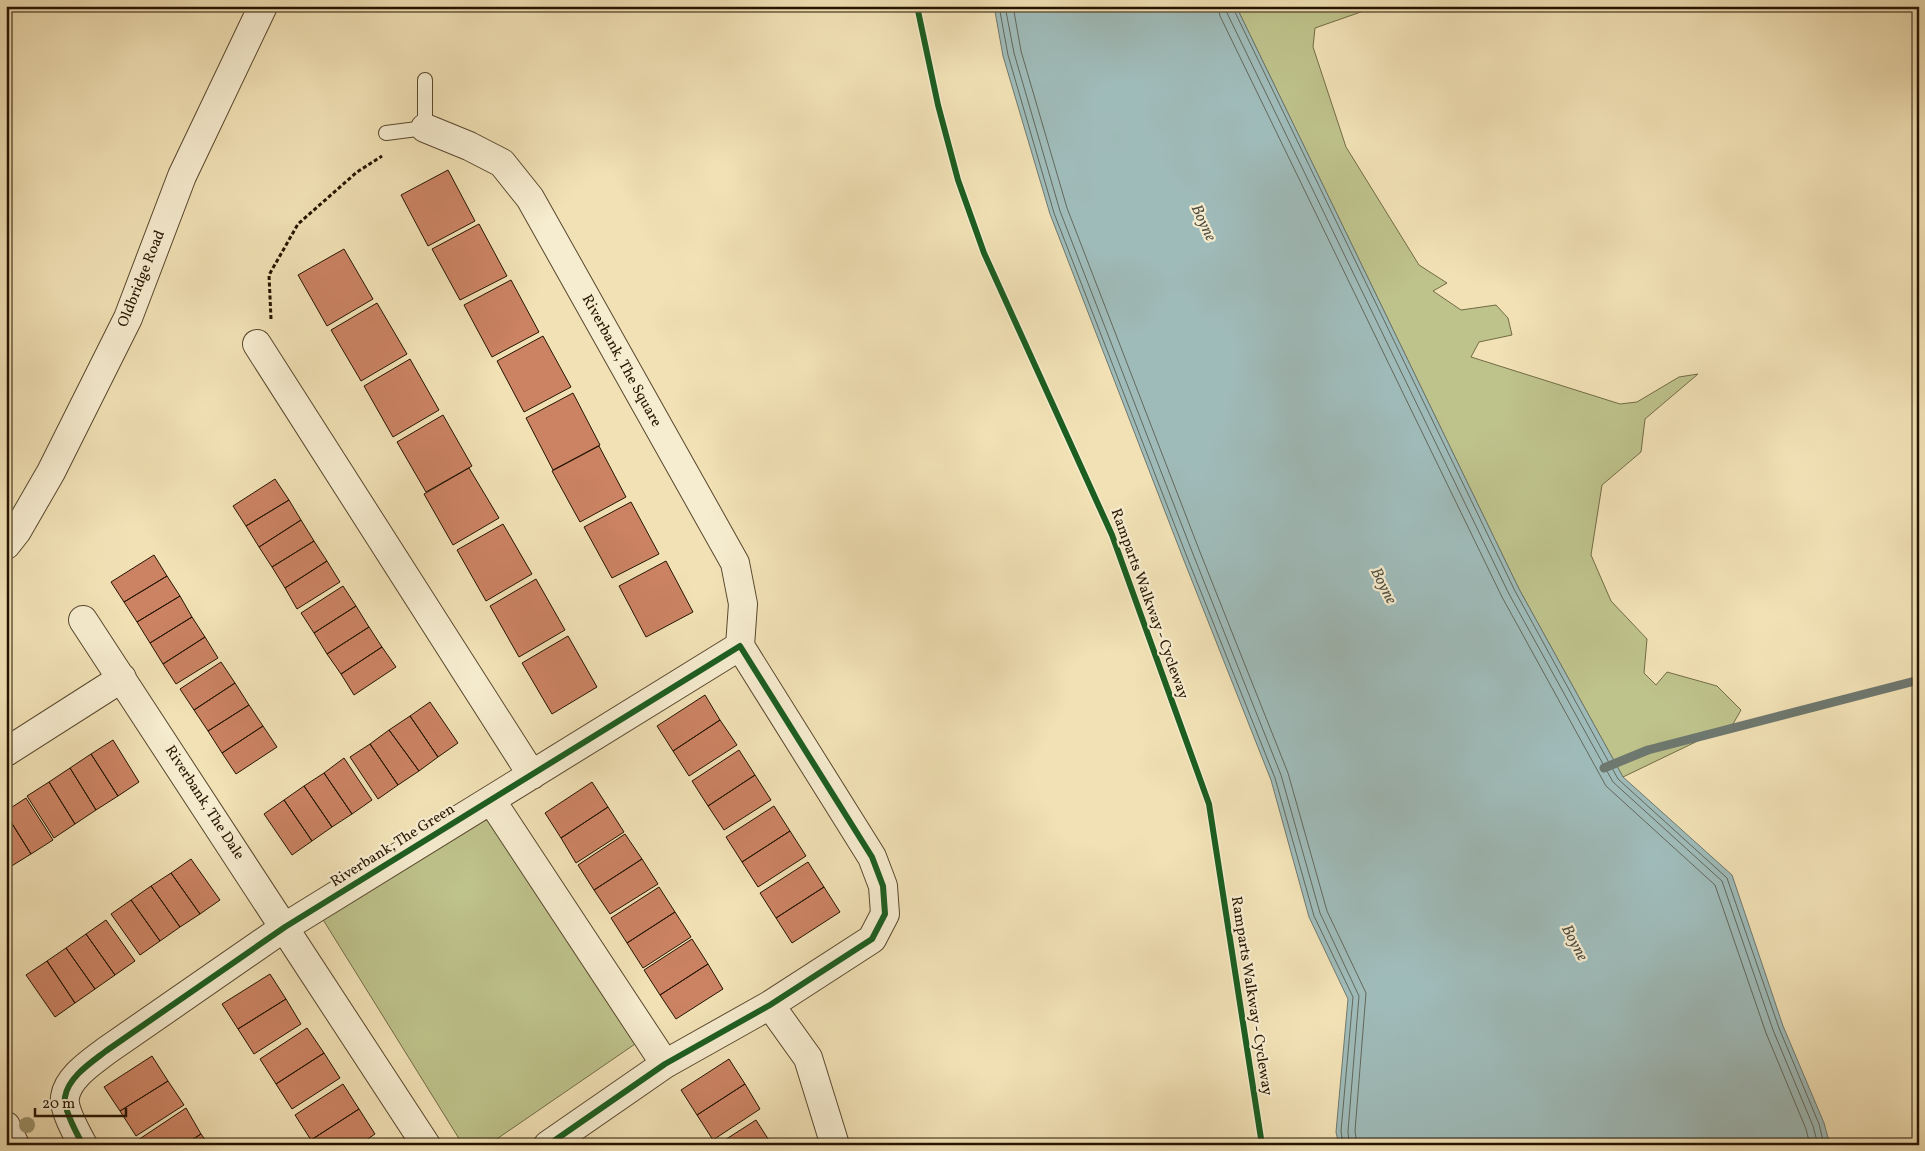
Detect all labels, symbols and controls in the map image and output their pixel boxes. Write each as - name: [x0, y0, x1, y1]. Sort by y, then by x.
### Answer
- water label: Boyne: [1185, 201, 1221, 245]
- street label: Oldbridge Road: [113, 227, 171, 331]
- street label: Riverbank, The Square: [576, 291, 666, 431]
- street label: Ramparts Walkway - Cycleway: [1105, 506, 1193, 702]
- water label: Boyne: [1364, 564, 1402, 608]
- street label: Riverbank, The Dale: [159, 742, 249, 864]
- street label: Riverbank, The Green: [327, 799, 459, 893]
- street label: Ramparts Walkway - Cycleway: [1225, 895, 1277, 1097]
- water label: Boyne: [1555, 921, 1593, 965]
- scale bar: [35, 1086, 126, 1118]
- text: 20 m: [42, 1094, 75, 1115]

